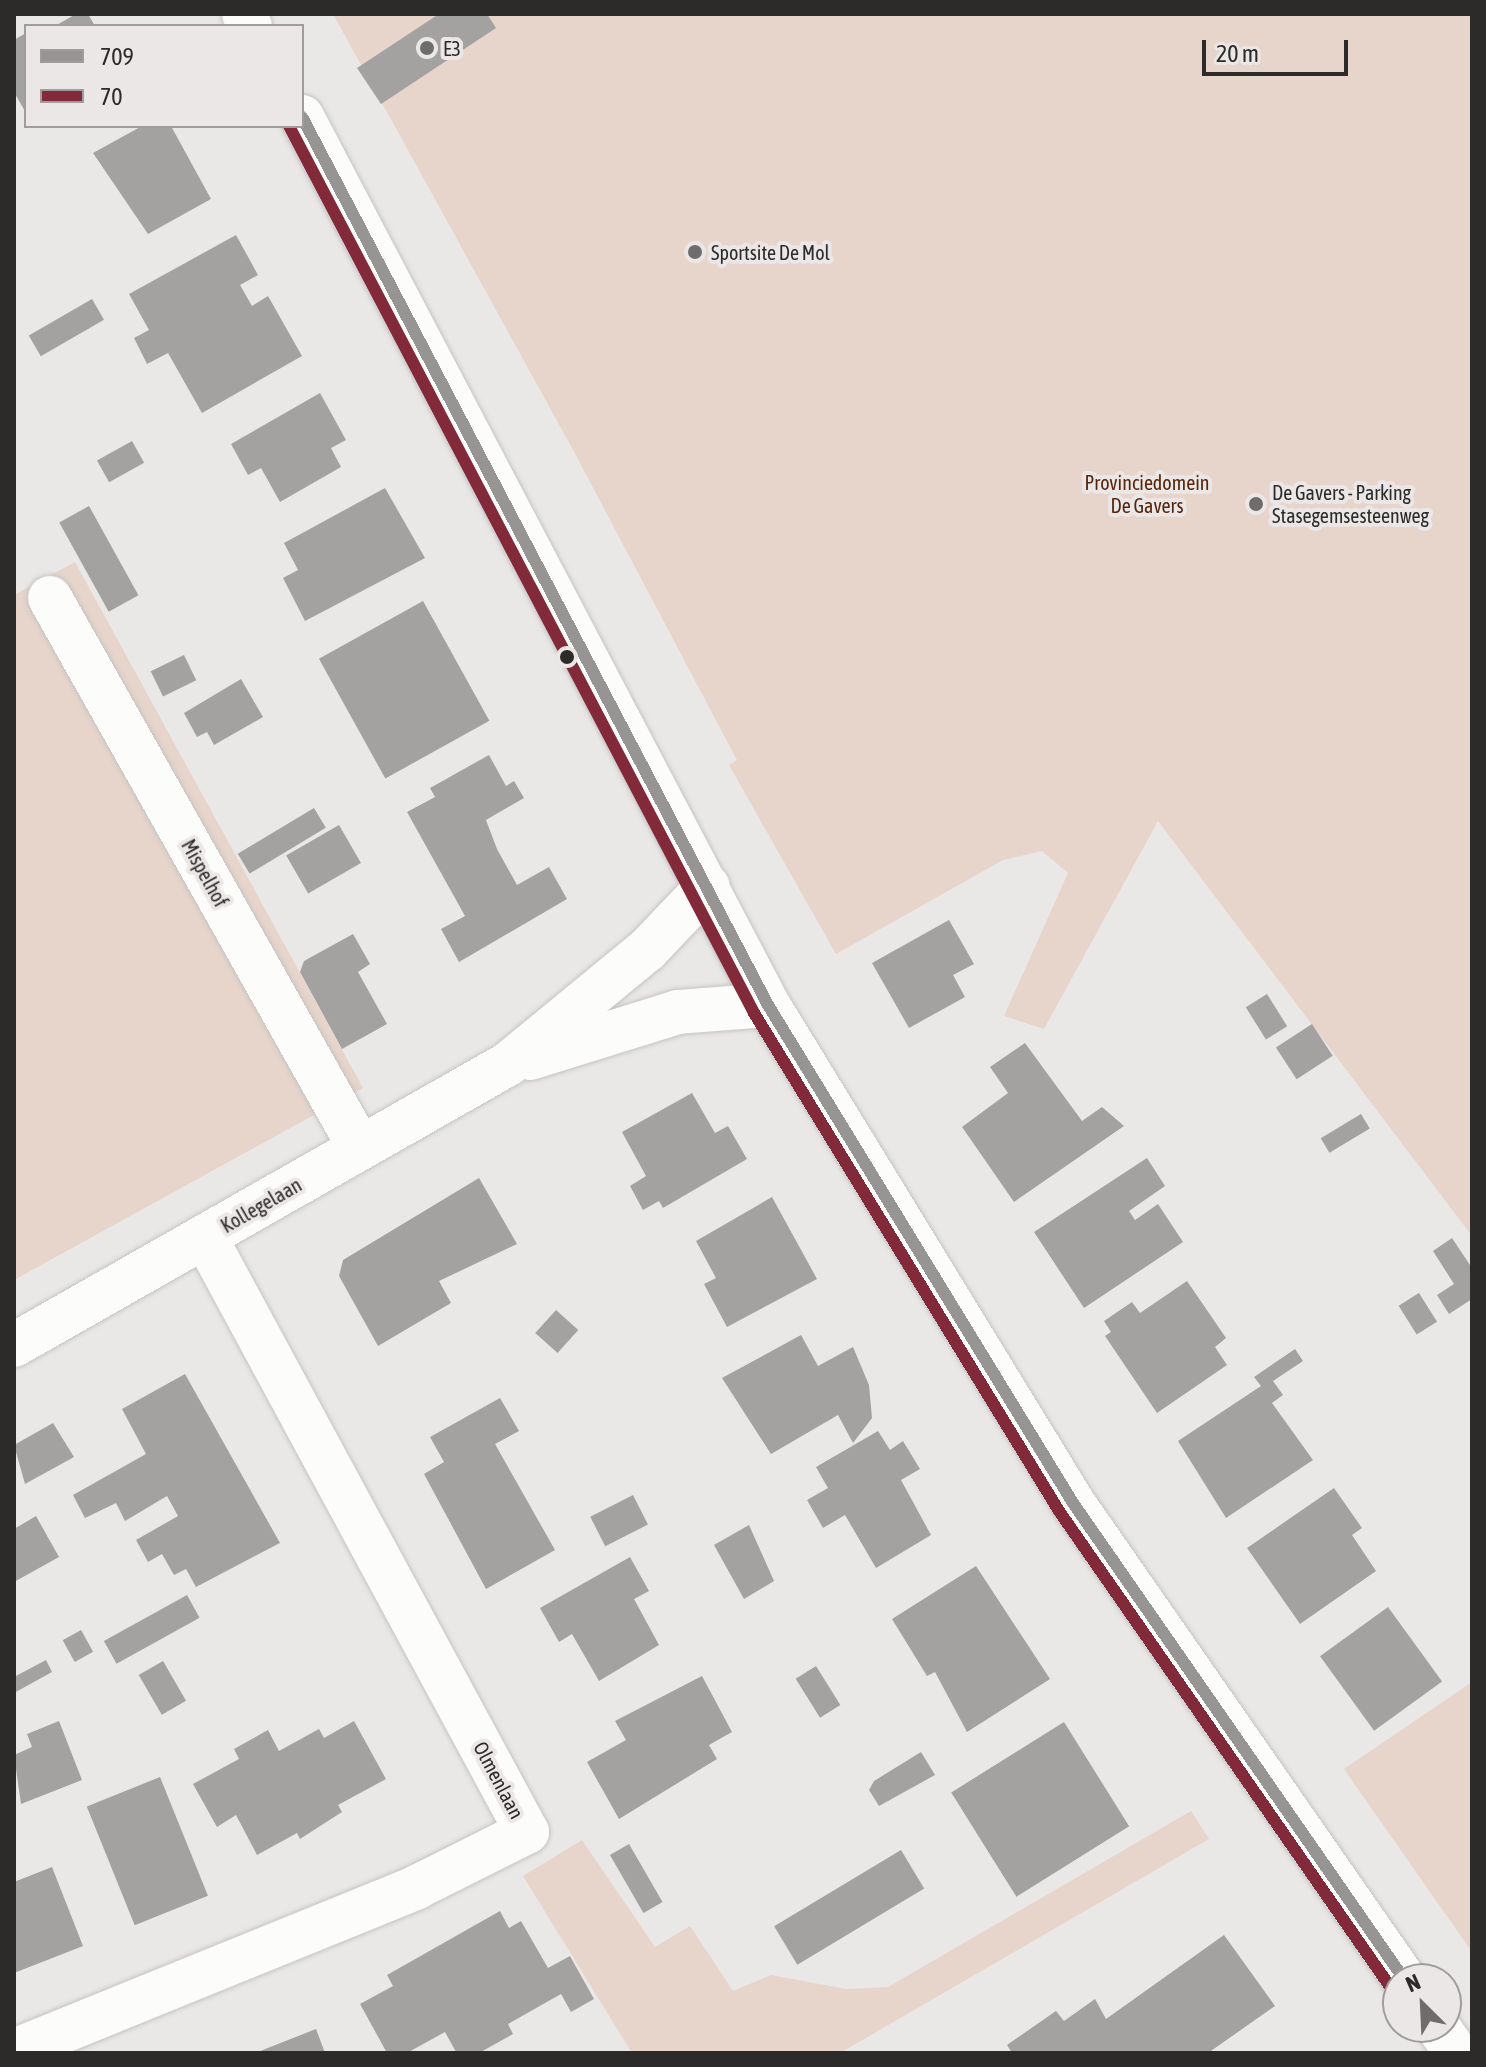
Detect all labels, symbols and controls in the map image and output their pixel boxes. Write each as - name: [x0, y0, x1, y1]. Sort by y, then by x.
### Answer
- legend: [24, 24, 304, 128]
- scale bar: [1206, 24, 1352, 74]
- place label: E3: [443, 36, 461, 60]
- marker: E3: [418, 39, 436, 57]
- text: 20 m: [1216, 40, 1259, 67]
- text: 709: [100, 43, 134, 70]
- text: 70: [100, 83, 123, 110]
- place label: Sportsite De Mol: [711, 240, 830, 264]
- marker: Sportsite De Mol: [686, 243, 704, 261]
- park label: Provinciedomein De Gavers: [1084, 471, 1210, 518]
- place label: De Gavers - Parking Stasegemsesteenweg: [1272, 480, 1429, 527]
- marker: De Gavers - Parking Stasegemsesteenweg: [1247, 495, 1265, 513]
- unlabelled marker: [559, 649, 575, 665]
- street label: Mispelhof: [177, 835, 233, 911]
- street label: Kollegelaan: [216, 1172, 306, 1238]
- street label: Olmenlaan: [469, 1737, 529, 1823]
- north arrow: [1382, 1963, 1462, 2043]
- text: N: [1402, 1968, 1424, 1997]

